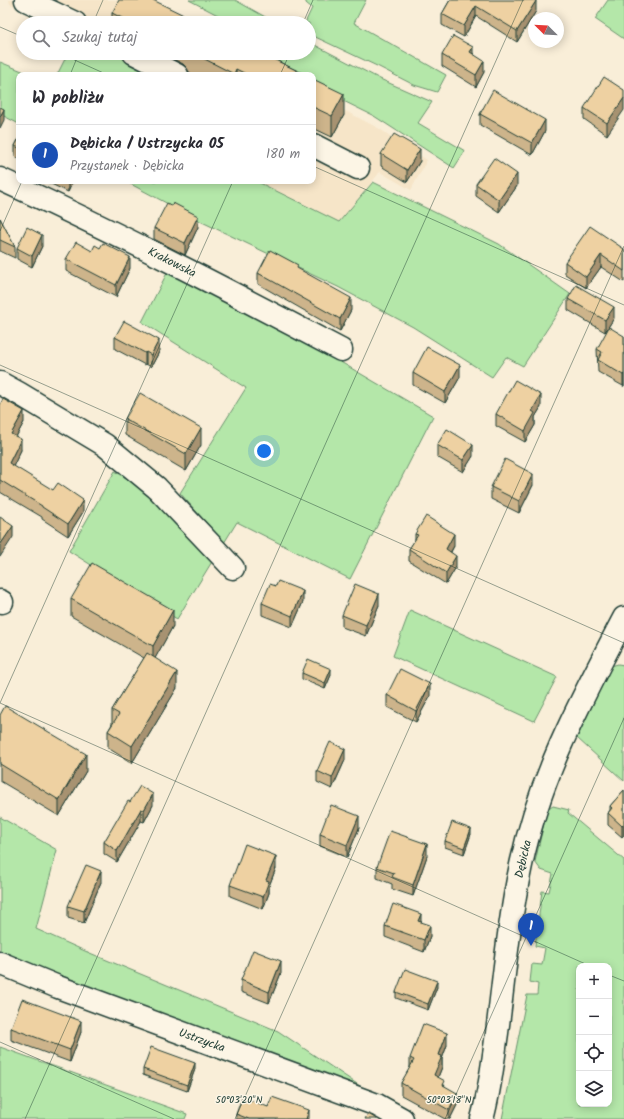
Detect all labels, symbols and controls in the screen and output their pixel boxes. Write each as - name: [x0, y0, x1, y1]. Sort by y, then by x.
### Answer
- north arrow: [528, 12, 564, 48]
- search box: [16, 16, 316, 60]
- text: Szukaj tutaj: [62, 26, 137, 50]
- icon: search: [30, 27, 52, 49]
- text: W pobliżu: [32, 85, 103, 112]
- text: Dębicka / Ustrzycka 05: [70, 132, 224, 156]
- text: 1: [43, 144, 47, 165]
- text: 180 m: [266, 144, 300, 165]
- text: Przystanek · Dębicka: [70, 156, 184, 177]
- street label: Krakowska: [144, 242, 200, 283]
- your location: [254, 441, 274, 461]
- street label: Dębicka: [510, 838, 537, 880]
- pin: 1: [518, 913, 544, 946]
- map controls: [576, 963, 612, 1107]
- button: +: [576, 963, 612, 999]
- button: −: [576, 999, 612, 1035]
- street label: Ustrzycka: [176, 1023, 228, 1058]
- button: locate: [576, 1035, 612, 1071]
- button: layers: [576, 1071, 612, 1107]
- text: 50°03'20"N: [216, 1092, 263, 1108]
- text: 50°03'18"N: [426, 1092, 472, 1108]

